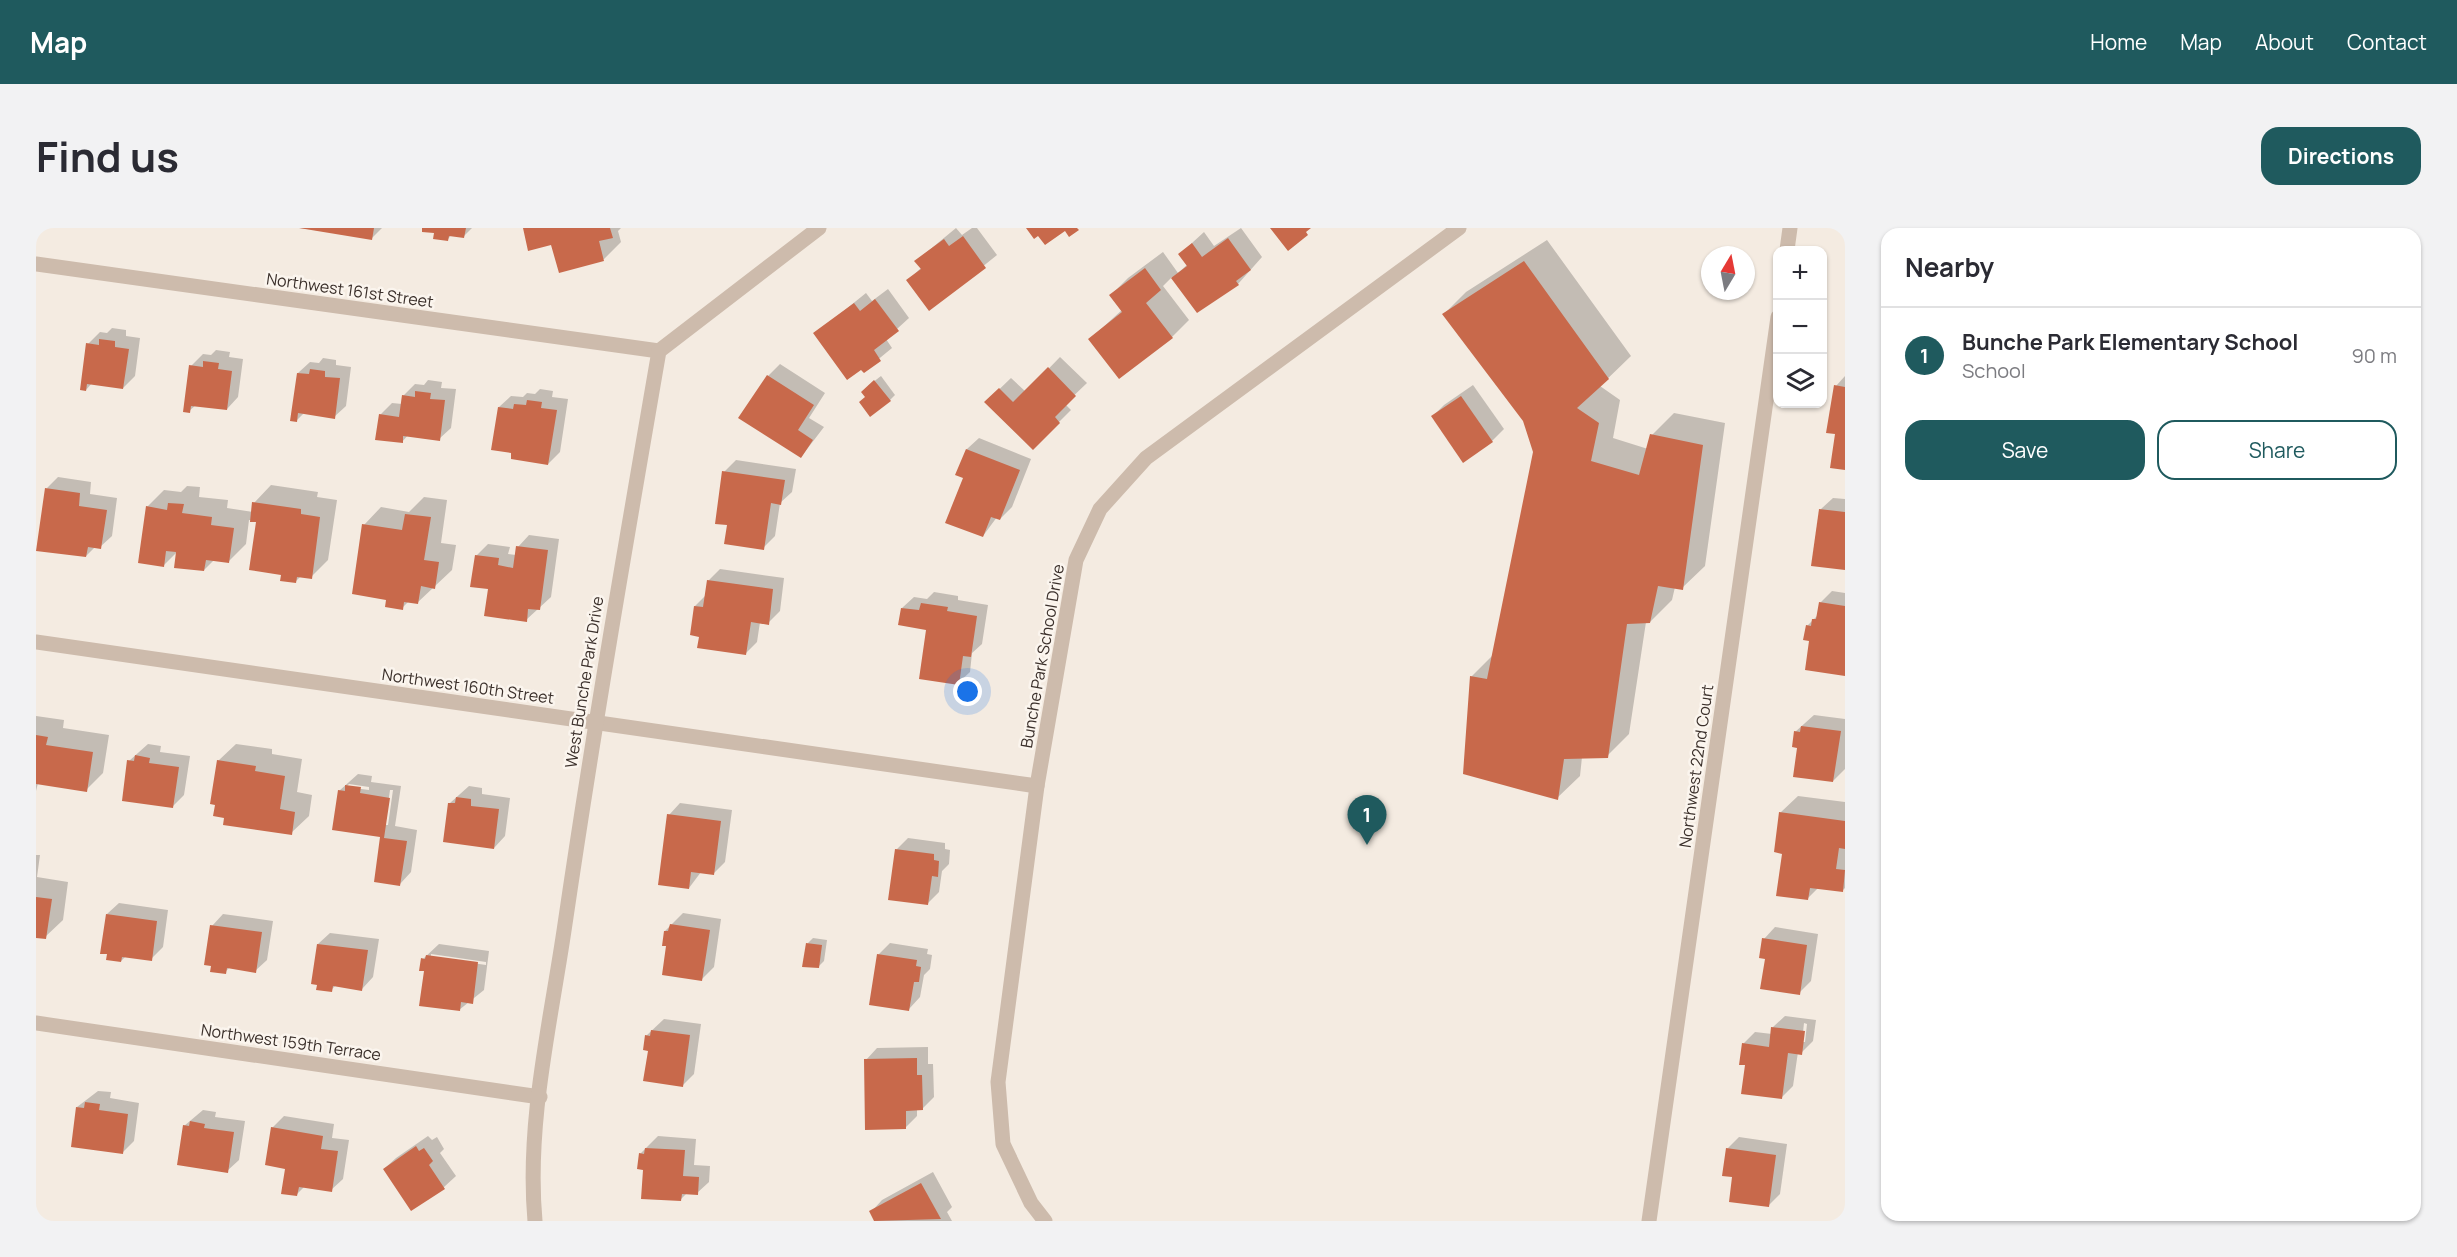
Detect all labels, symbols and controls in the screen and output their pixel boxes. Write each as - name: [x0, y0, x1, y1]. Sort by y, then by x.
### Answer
- text: Map: [30, 23, 87, 61]
- text: Home: [2090, 28, 2147, 56]
- text: Map: [2180, 28, 2222, 56]
- text: About: [2255, 28, 2314, 56]
- text: Contact: [2347, 28, 2427, 56]
- text: Find us: [36, 127, 179, 185]
- button: Directions: [2261, 127, 2421, 185]
- north arrow: [1701, 246, 1755, 300]
- map controls: [1773, 246, 1827, 408]
- button: +: [1773, 246, 1827, 300]
- text: Nearby: [1905, 249, 1994, 285]
- street label: Northwest 161st Street: [265, 267, 435, 313]
- button: −: [1773, 300, 1827, 354]
- text: Bunche Park Elementary School: [1962, 327, 2299, 357]
- text: 1: [1920, 342, 1929, 369]
- text: 90 m: [2351, 342, 2397, 369]
- button: layers: [1773, 354, 1827, 408]
- text: School: [1962, 357, 2026, 384]
- button: Save: [1905, 420, 2145, 480]
- button: Share: [2157, 420, 2397, 480]
- street label: Bunche Park School Drive: [1015, 562, 1069, 750]
- street label: West Bunche Park Drive: [560, 595, 608, 769]
- street label: Northwest 160th Street: [381, 663, 555, 709]
- your location: [953, 677, 982, 706]
- street label: Northwest 22nd Court: [1674, 683, 1718, 849]
- pin: 1: [1348, 796, 1386, 845]
- street label: Northwest 159th Terrace: [200, 1018, 382, 1066]

